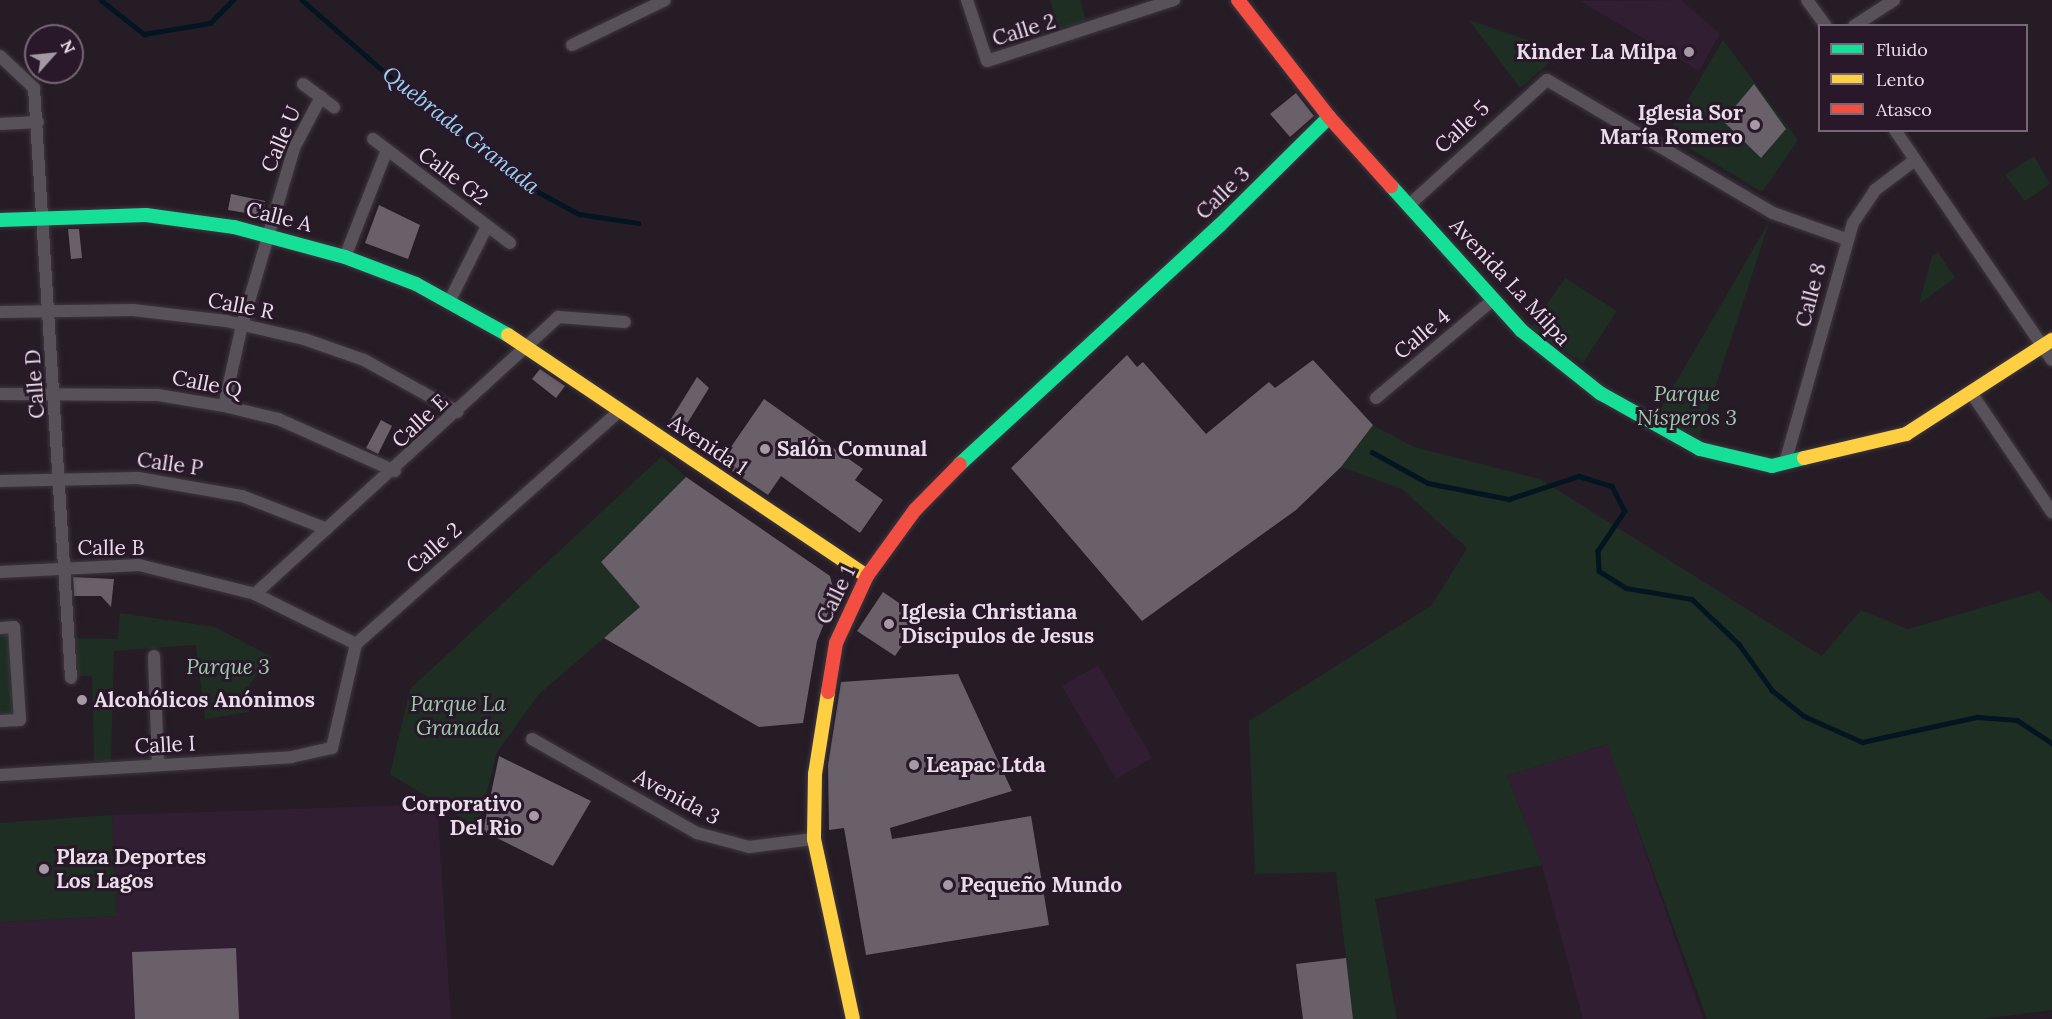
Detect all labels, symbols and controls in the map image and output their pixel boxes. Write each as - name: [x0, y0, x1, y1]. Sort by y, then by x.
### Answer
- street label: Calle 2: [989, 8, 1059, 52]
- north arrow: [24, 24, 84, 84]
- legend: [1818, 24, 2028, 132]
- text: N: [57, 37, 80, 57]
- text: Fluido: [1876, 38, 1928, 61]
- place label: Kinder La Milpa: [1516, 39, 1677, 65]
- marker: Kinder La Milpa: [1682, 45, 1696, 59]
- water label: Quebrada Granada: [377, 60, 545, 200]
- text: Lento: [1876, 68, 1924, 91]
- street label: Calle 5: [1430, 96, 1494, 158]
- text: Atasco: [1876, 98, 1932, 121]
- place label: Iglesia Sor María Romero: [1600, 100, 1743, 150]
- street label: Calle U: [256, 102, 306, 176]
- marker: Iglesia Sor María Romero: [1748, 118, 1762, 132]
- street label: Calle G2: [413, 142, 493, 210]
- street label: Calle 3: [1191, 161, 1255, 225]
- street label: Calle A: [243, 197, 315, 237]
- street label: Avenida La Milpa: [1444, 213, 1576, 351]
- street label: Calle 8: [1790, 260, 1832, 330]
- street label: Calle R: [206, 287, 276, 325]
- street label: Calle 4: [1389, 303, 1455, 365]
- street label: Calle D: [20, 348, 50, 420]
- street label: Calle Q: [170, 365, 244, 403]
- park label: Parque Nísperos 3: [1637, 381, 1737, 431]
- street label: Calle E: [387, 389, 453, 453]
- street label: Avenida 1: [664, 409, 752, 481]
- place label: Salón Comunal: [777, 436, 927, 462]
- marker: Salón Comunal: [758, 442, 772, 456]
- street label: Calle P: [135, 447, 205, 481]
- street label: Calle 2: [401, 517, 467, 579]
- street label: Calle B: [78, 535, 144, 561]
- street label: Calle 1: [811, 562, 861, 628]
- place label: Iglesia Christiana Discipulos de Jesus: [901, 599, 1094, 649]
- marker: Iglesia Christiana Discipulos de Jesus: [882, 617, 896, 631]
- park label: Parque 3: [186, 654, 270, 680]
- place label: Alcohólicos Anónimos: [94, 687, 315, 713]
- park label: Parque La Granada: [410, 691, 506, 741]
- marker: Alcohólicos Anónimos: [75, 693, 89, 707]
- street label: Calle I: [134, 731, 196, 759]
- place label: Leapac Ltda: [926, 752, 1046, 778]
- marker: Leapac Ltda: [907, 758, 921, 772]
- street label: Avenida 3: [630, 764, 724, 830]
- place label: Corporativo Del Rio: [402, 791, 522, 841]
- marker: Corporativo Del Rio: [527, 809, 541, 823]
- place label: Plaza Deportes Los Lagos: [56, 844, 206, 894]
- marker: Plaza Deportes Los Lagos: [37, 862, 51, 876]
- place label: Pequeño Mundo: [960, 872, 1122, 898]
- marker: Pequeño Mundo: [941, 878, 955, 892]

